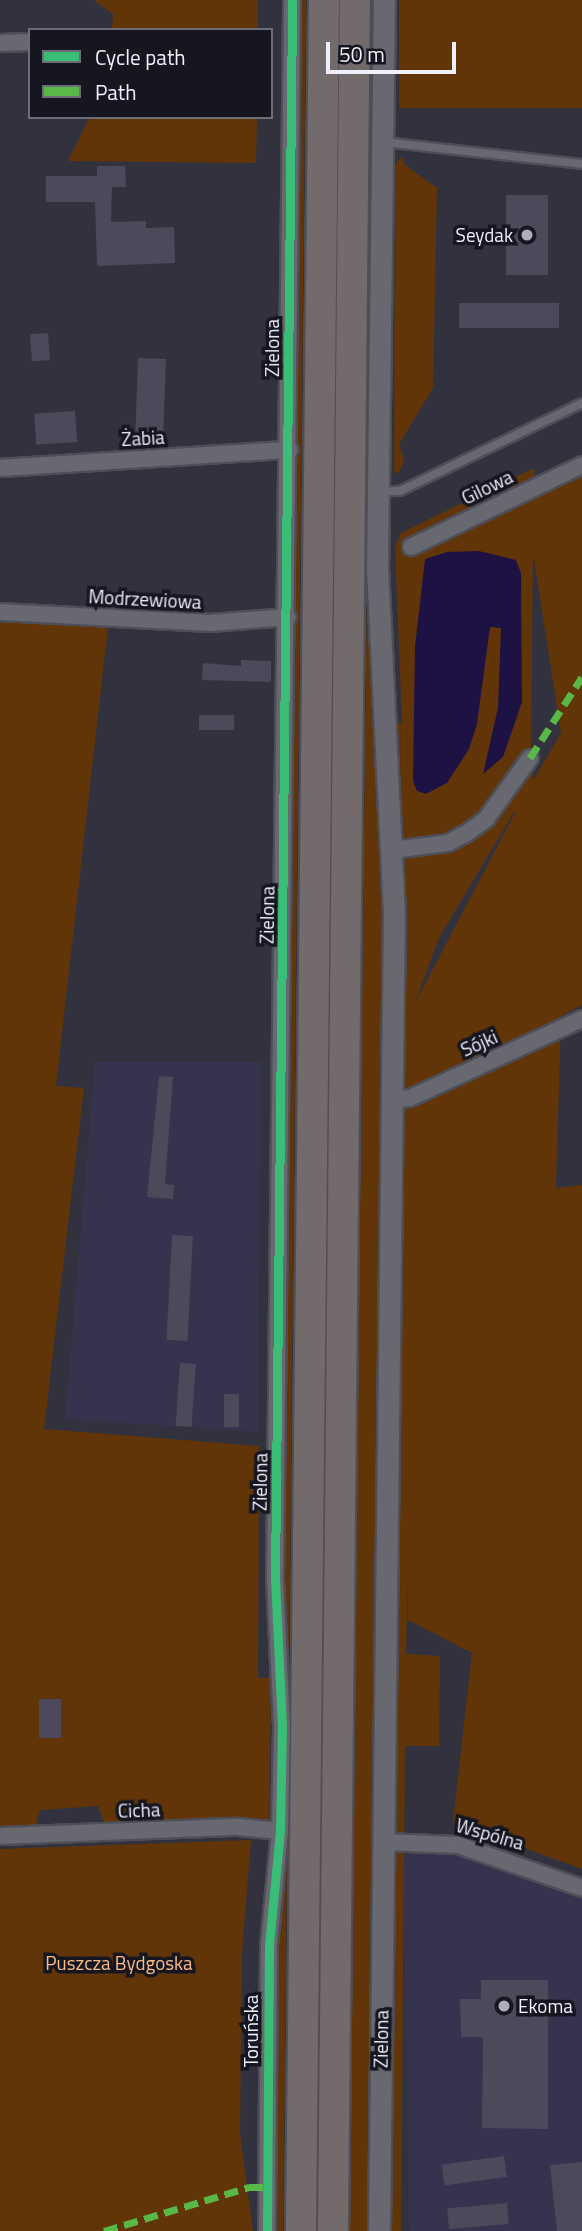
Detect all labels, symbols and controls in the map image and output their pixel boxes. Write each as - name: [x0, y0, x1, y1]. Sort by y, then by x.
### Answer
- legend: [28, 28, 273, 119]
- scale bar: [330, 28, 460, 72]
- text: 50 m: [339, 38, 385, 70]
- text: Cycle path: [95, 41, 186, 73]
- text: Path: [95, 76, 137, 108]
- place label: Seydak: [456, 224, 513, 246]
- marker: Seydak: [519, 227, 535, 243]
- street label: Zielona: [261, 319, 283, 377]
- street label: Żabia: [121, 425, 165, 451]
- street label: Gilowa: [458, 465, 516, 509]
- street label: Modrzewiowa: [88, 585, 202, 613]
- street label: Zielona: [255, 886, 279, 944]
- street label: Sójki: [457, 1025, 501, 1061]
- street label: Zielona: [248, 1453, 272, 1511]
- street label: Cicha: [117, 1798, 161, 1822]
- street label: Wspólna: [453, 1813, 527, 1855]
- park label: Puszcza Bydgoska: [45, 1952, 193, 1974]
- street label: Toruńska: [240, 1995, 262, 2067]
- place label: Ekoma: [518, 1995, 573, 2017]
- marker: Ekoma: [496, 1998, 512, 2014]
- street label: Zielona: [369, 2010, 393, 2068]

